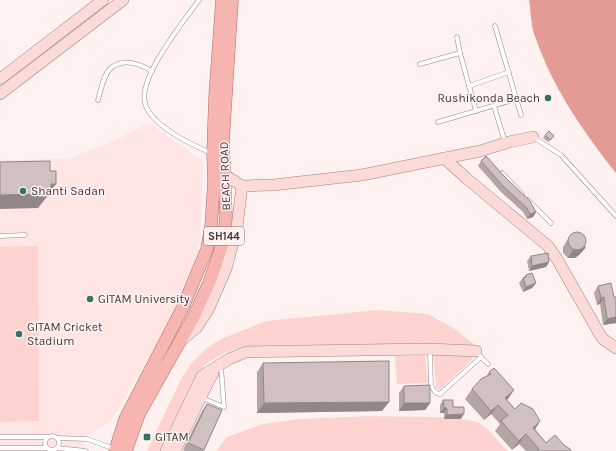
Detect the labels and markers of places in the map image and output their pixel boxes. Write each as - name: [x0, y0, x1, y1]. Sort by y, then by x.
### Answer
- place label: Rushikonda Beach: [437, 91, 540, 105]
- marker: Rushikonda Beach: [543, 93, 553, 103]
- place label: Shanti Sadan: [31, 184, 105, 198]
- marker: Shanti Sadan: [18, 186, 28, 196]
- place label: GITAM University: [98, 292, 190, 306]
- marker: GITAM University: [85, 294, 95, 304]
- place label: GITAM Cricket Stadium: [27, 320, 103, 348]
- marker: GITAM Cricket Stadium: [14, 329, 24, 339]
- place label: GITAM: [155, 430, 189, 444]
- marker: GITAM: [142, 432, 152, 442]

